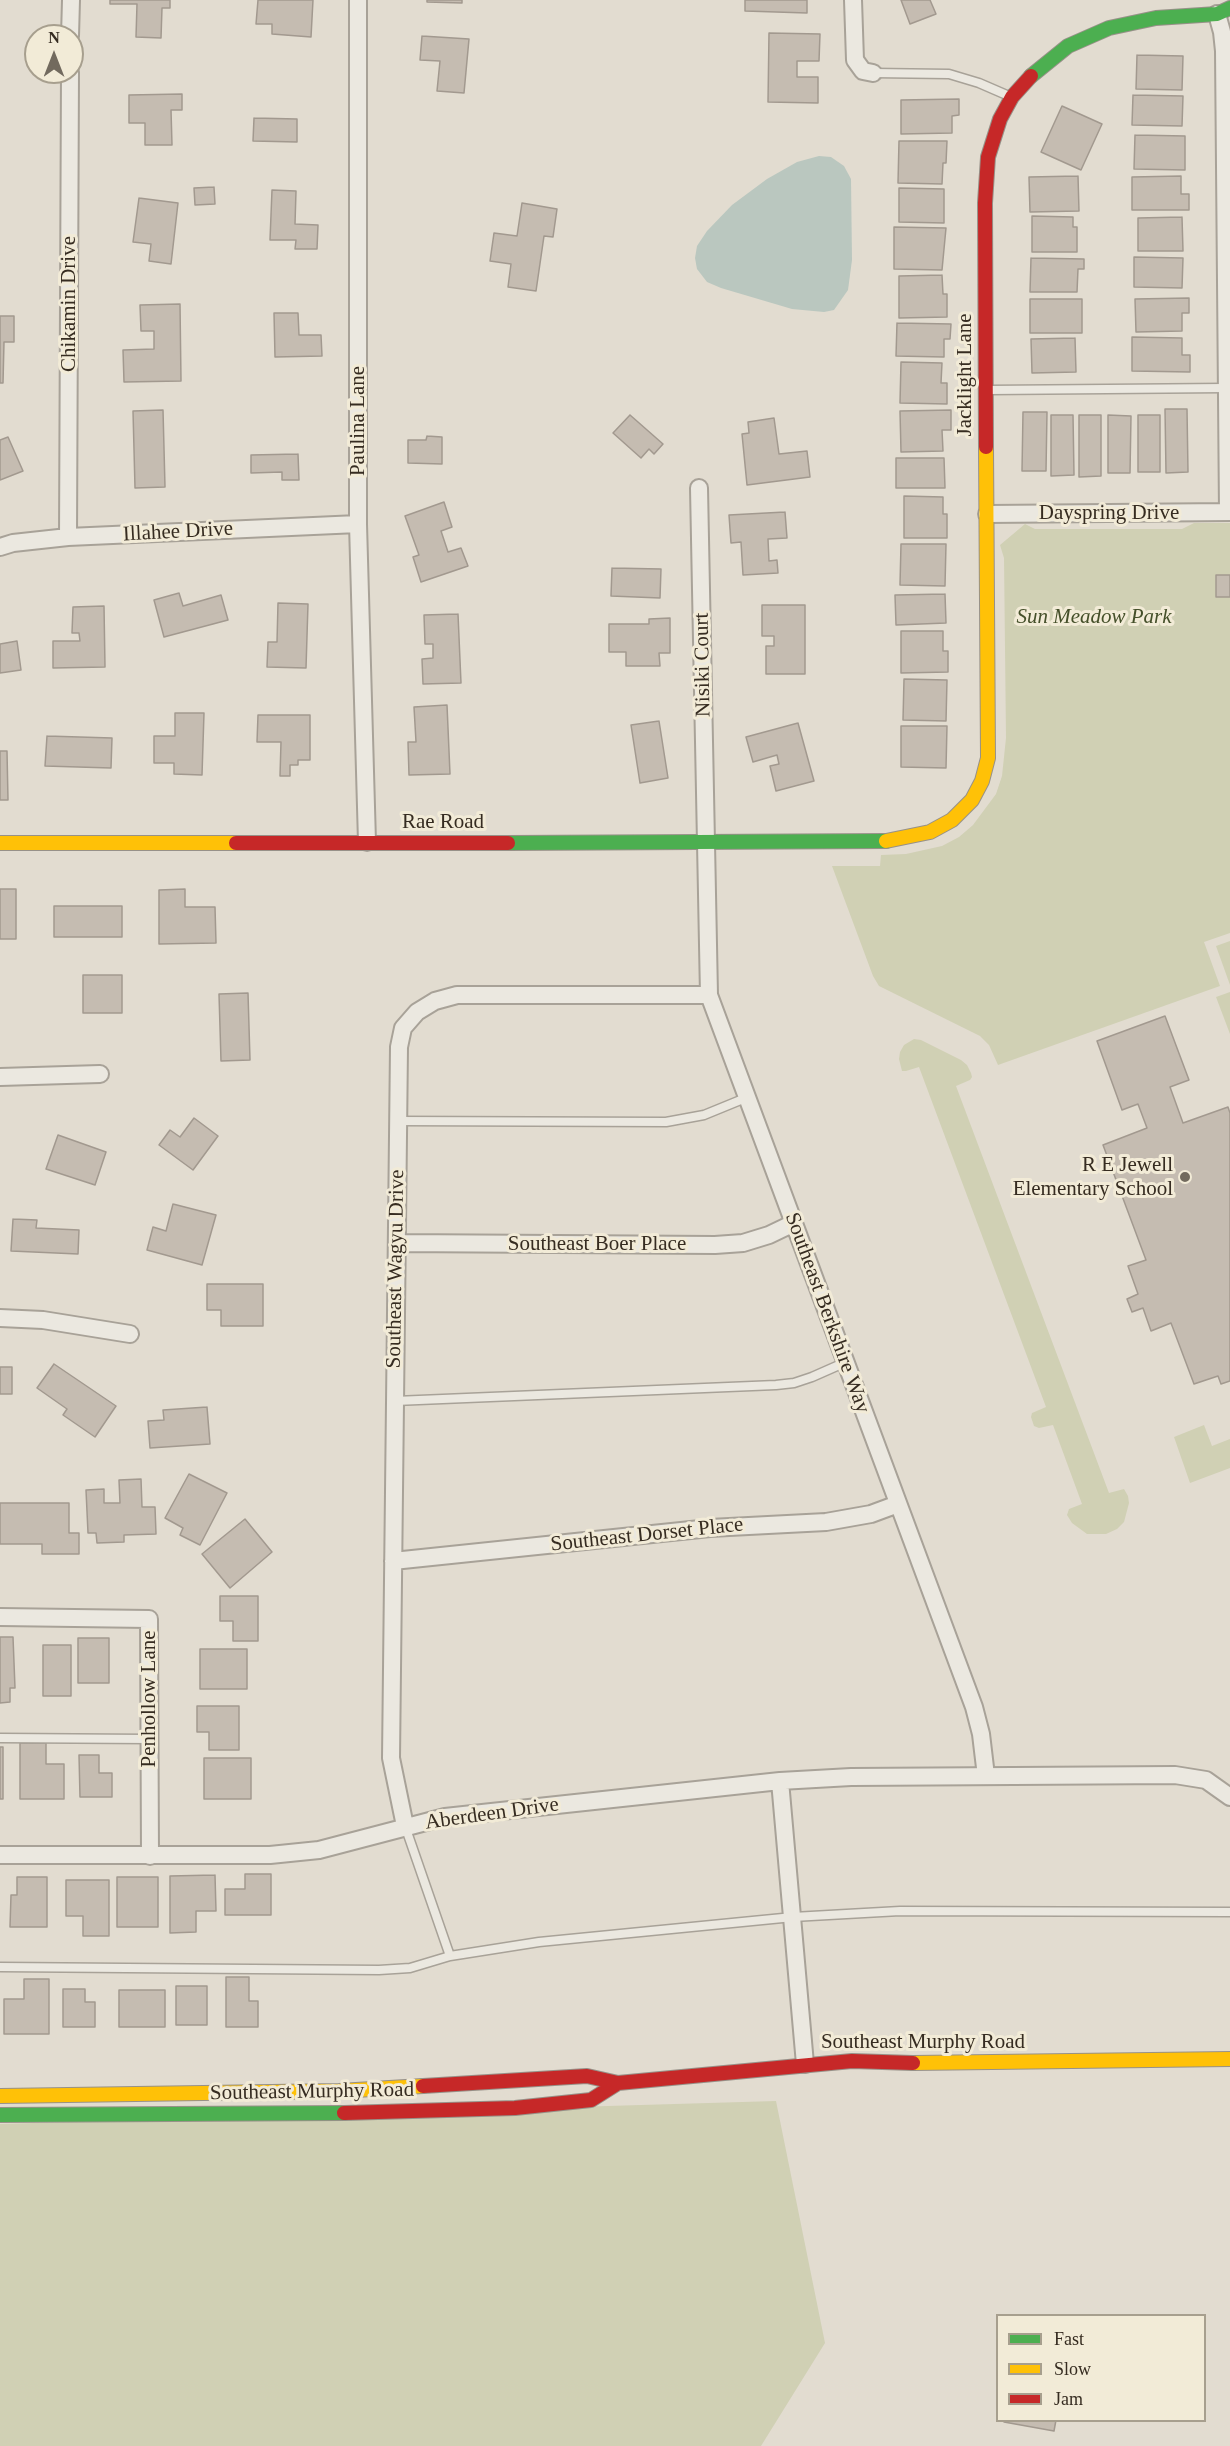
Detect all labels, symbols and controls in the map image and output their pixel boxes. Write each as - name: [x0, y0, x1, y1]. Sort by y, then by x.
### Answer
- north arrow: [24, 24, 84, 84]
- text: N: [48, 29, 60, 46]
- street label: Chikamin Drive: [56, 236, 82, 372]
- street label: Jacklight Lane: [952, 313, 978, 437]
- street label: Paulina Lane: [345, 366, 371, 476]
- street label: Dayspring Drive: [1039, 500, 1179, 526]
- street label: Illahee Drive: [122, 517, 234, 547]
- park label: Sun Meadow Park: [1016, 604, 1172, 630]
- street label: Nisiki Court: [689, 613, 717, 717]
- street label: Rae Road: [402, 809, 484, 835]
- place label: R E Jewell Elementary School: [1013, 1152, 1173, 1202]
- street label: Southeast Wagyu Drive: [382, 1169, 410, 1369]
- marker: R E Jewell Elementary School: [1178, 1170, 1192, 1184]
- street label: Southeast Berkshire Way: [779, 1209, 875, 1417]
- street label: Southeast Boer Place: [508, 1231, 686, 1257]
- street label: Southeast Dorset Place: [549, 1512, 745, 1558]
- street label: Penhollow Lane: [136, 1630, 162, 1768]
- street label: Aberdeen Drive: [424, 1792, 560, 1836]
- street label: Southeast Murphy Road: [821, 2029, 1025, 2055]
- street label: Southeast Murphy Road: [210, 2078, 414, 2106]
- legend: [996, 2314, 1206, 2422]
- text: Fast: [1054, 2329, 1084, 2349]
- text: Slow: [1054, 2359, 1091, 2379]
- text: Jam: [1054, 2389, 1083, 2409]

